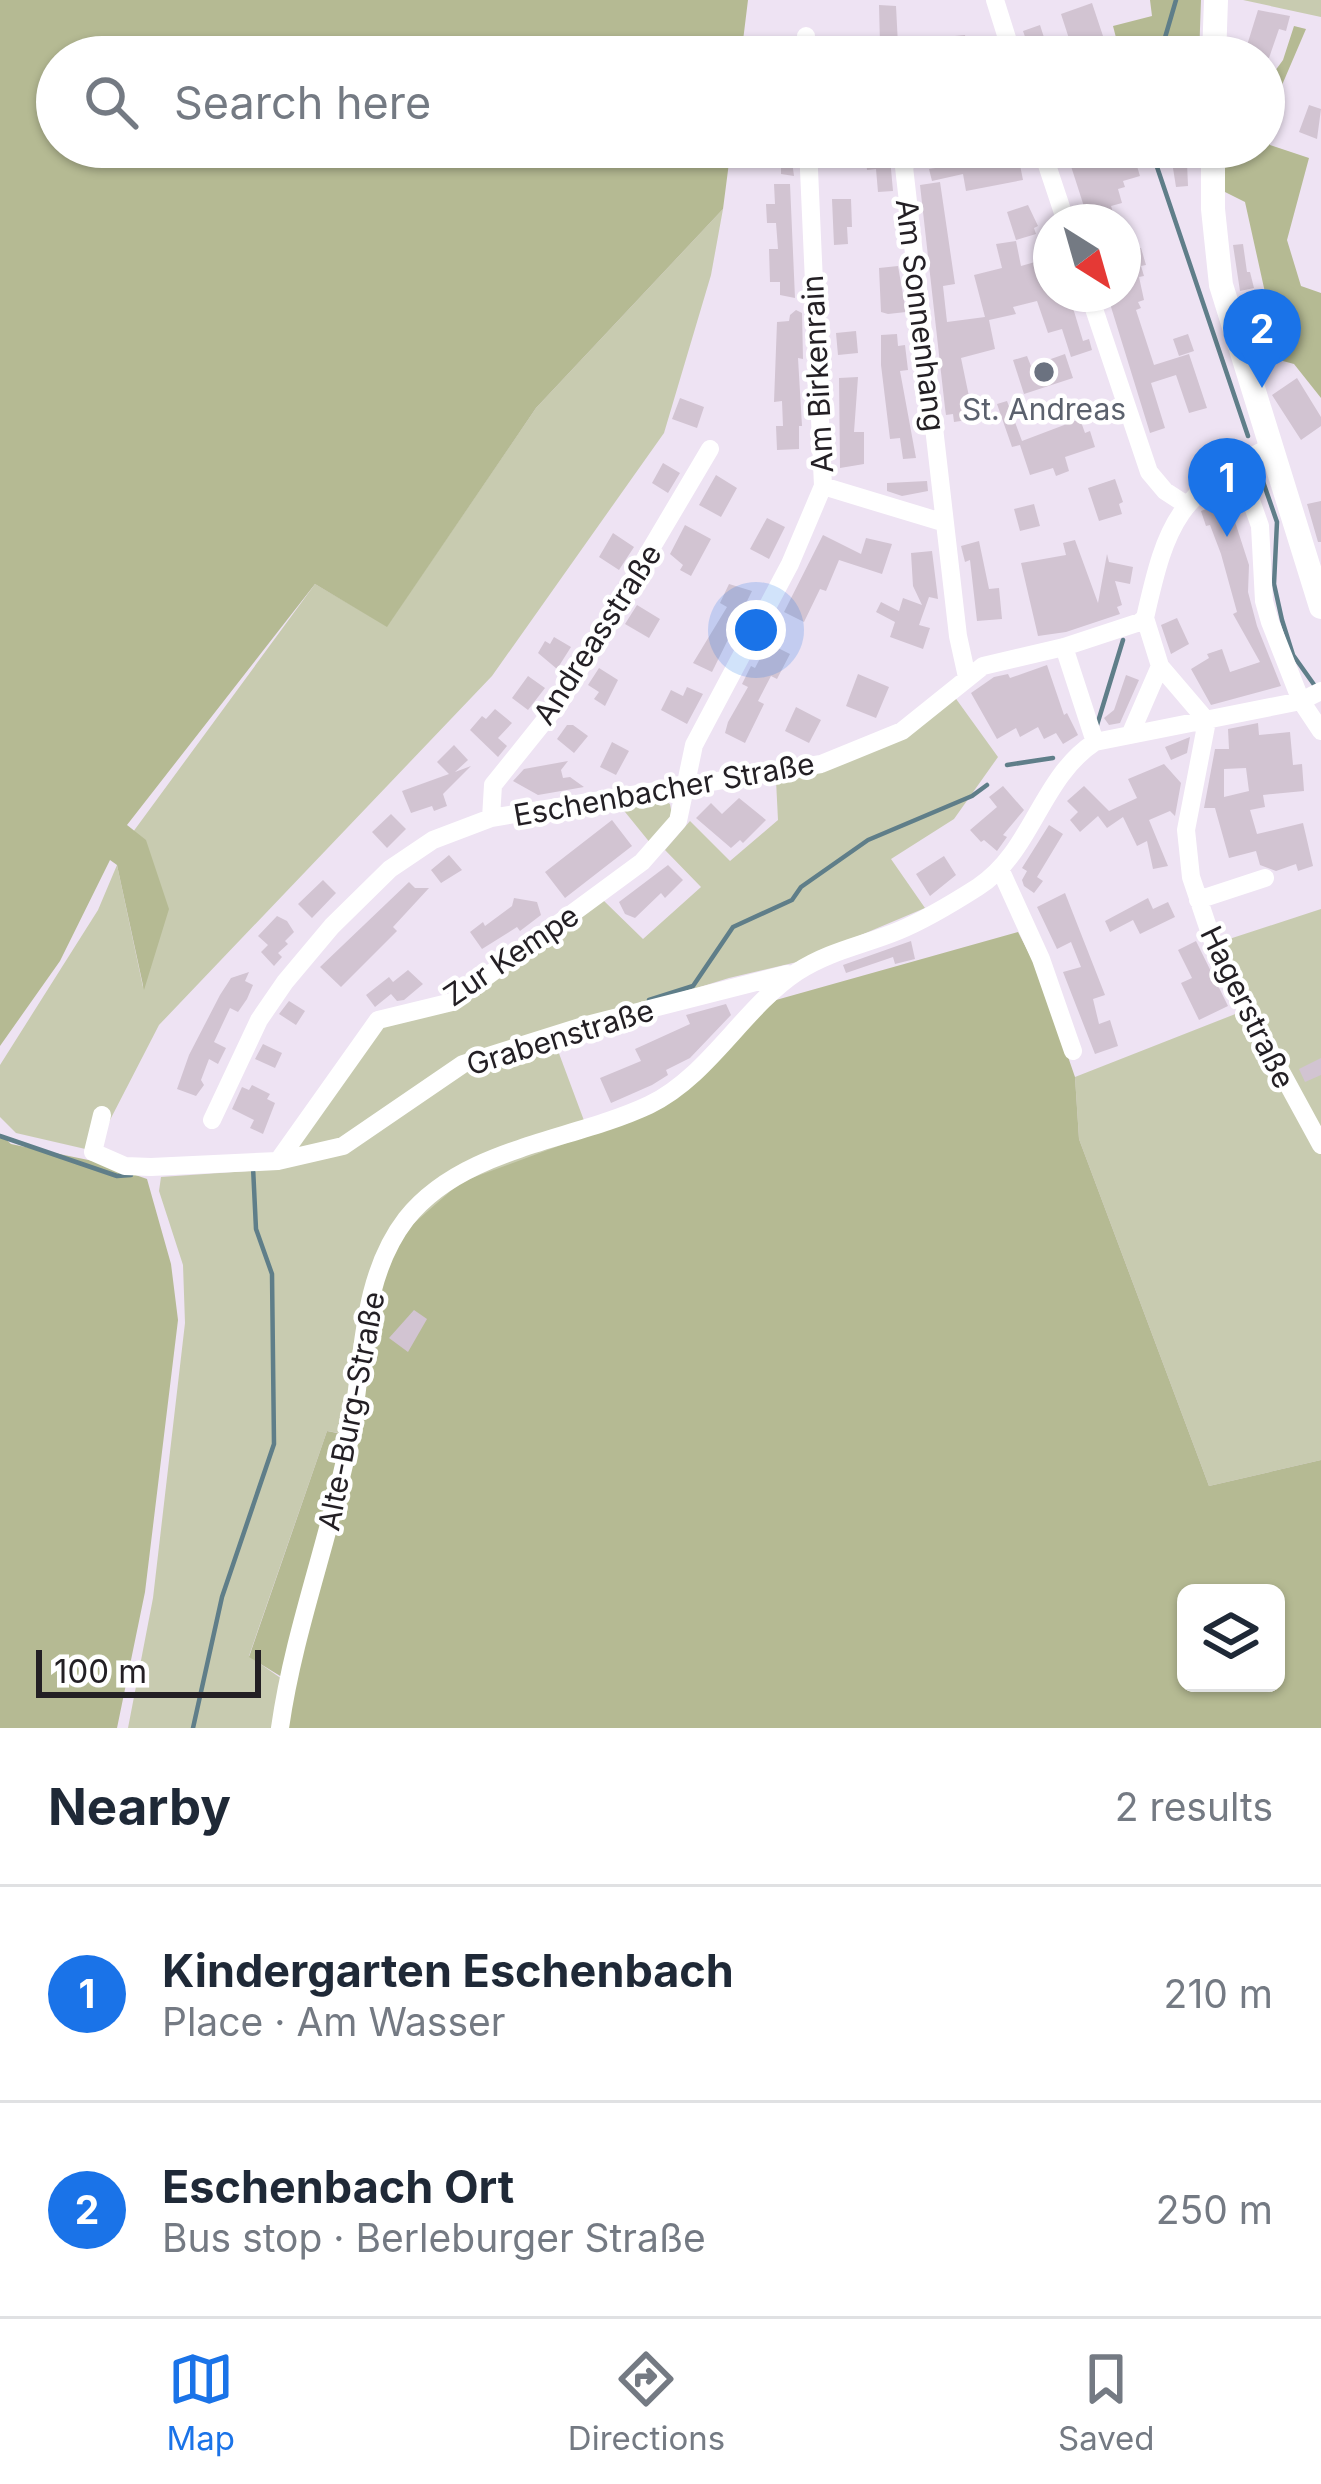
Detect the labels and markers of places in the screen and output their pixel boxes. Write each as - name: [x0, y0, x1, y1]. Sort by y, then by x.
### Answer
- pin: 2: [1223, 289, 1301, 388]
- marker: St. Andreas: [1031, 359, 1057, 385]
- place label: St. Andreas: [962, 391, 1126, 427]
- pin: 1: [1188, 438, 1266, 537]

